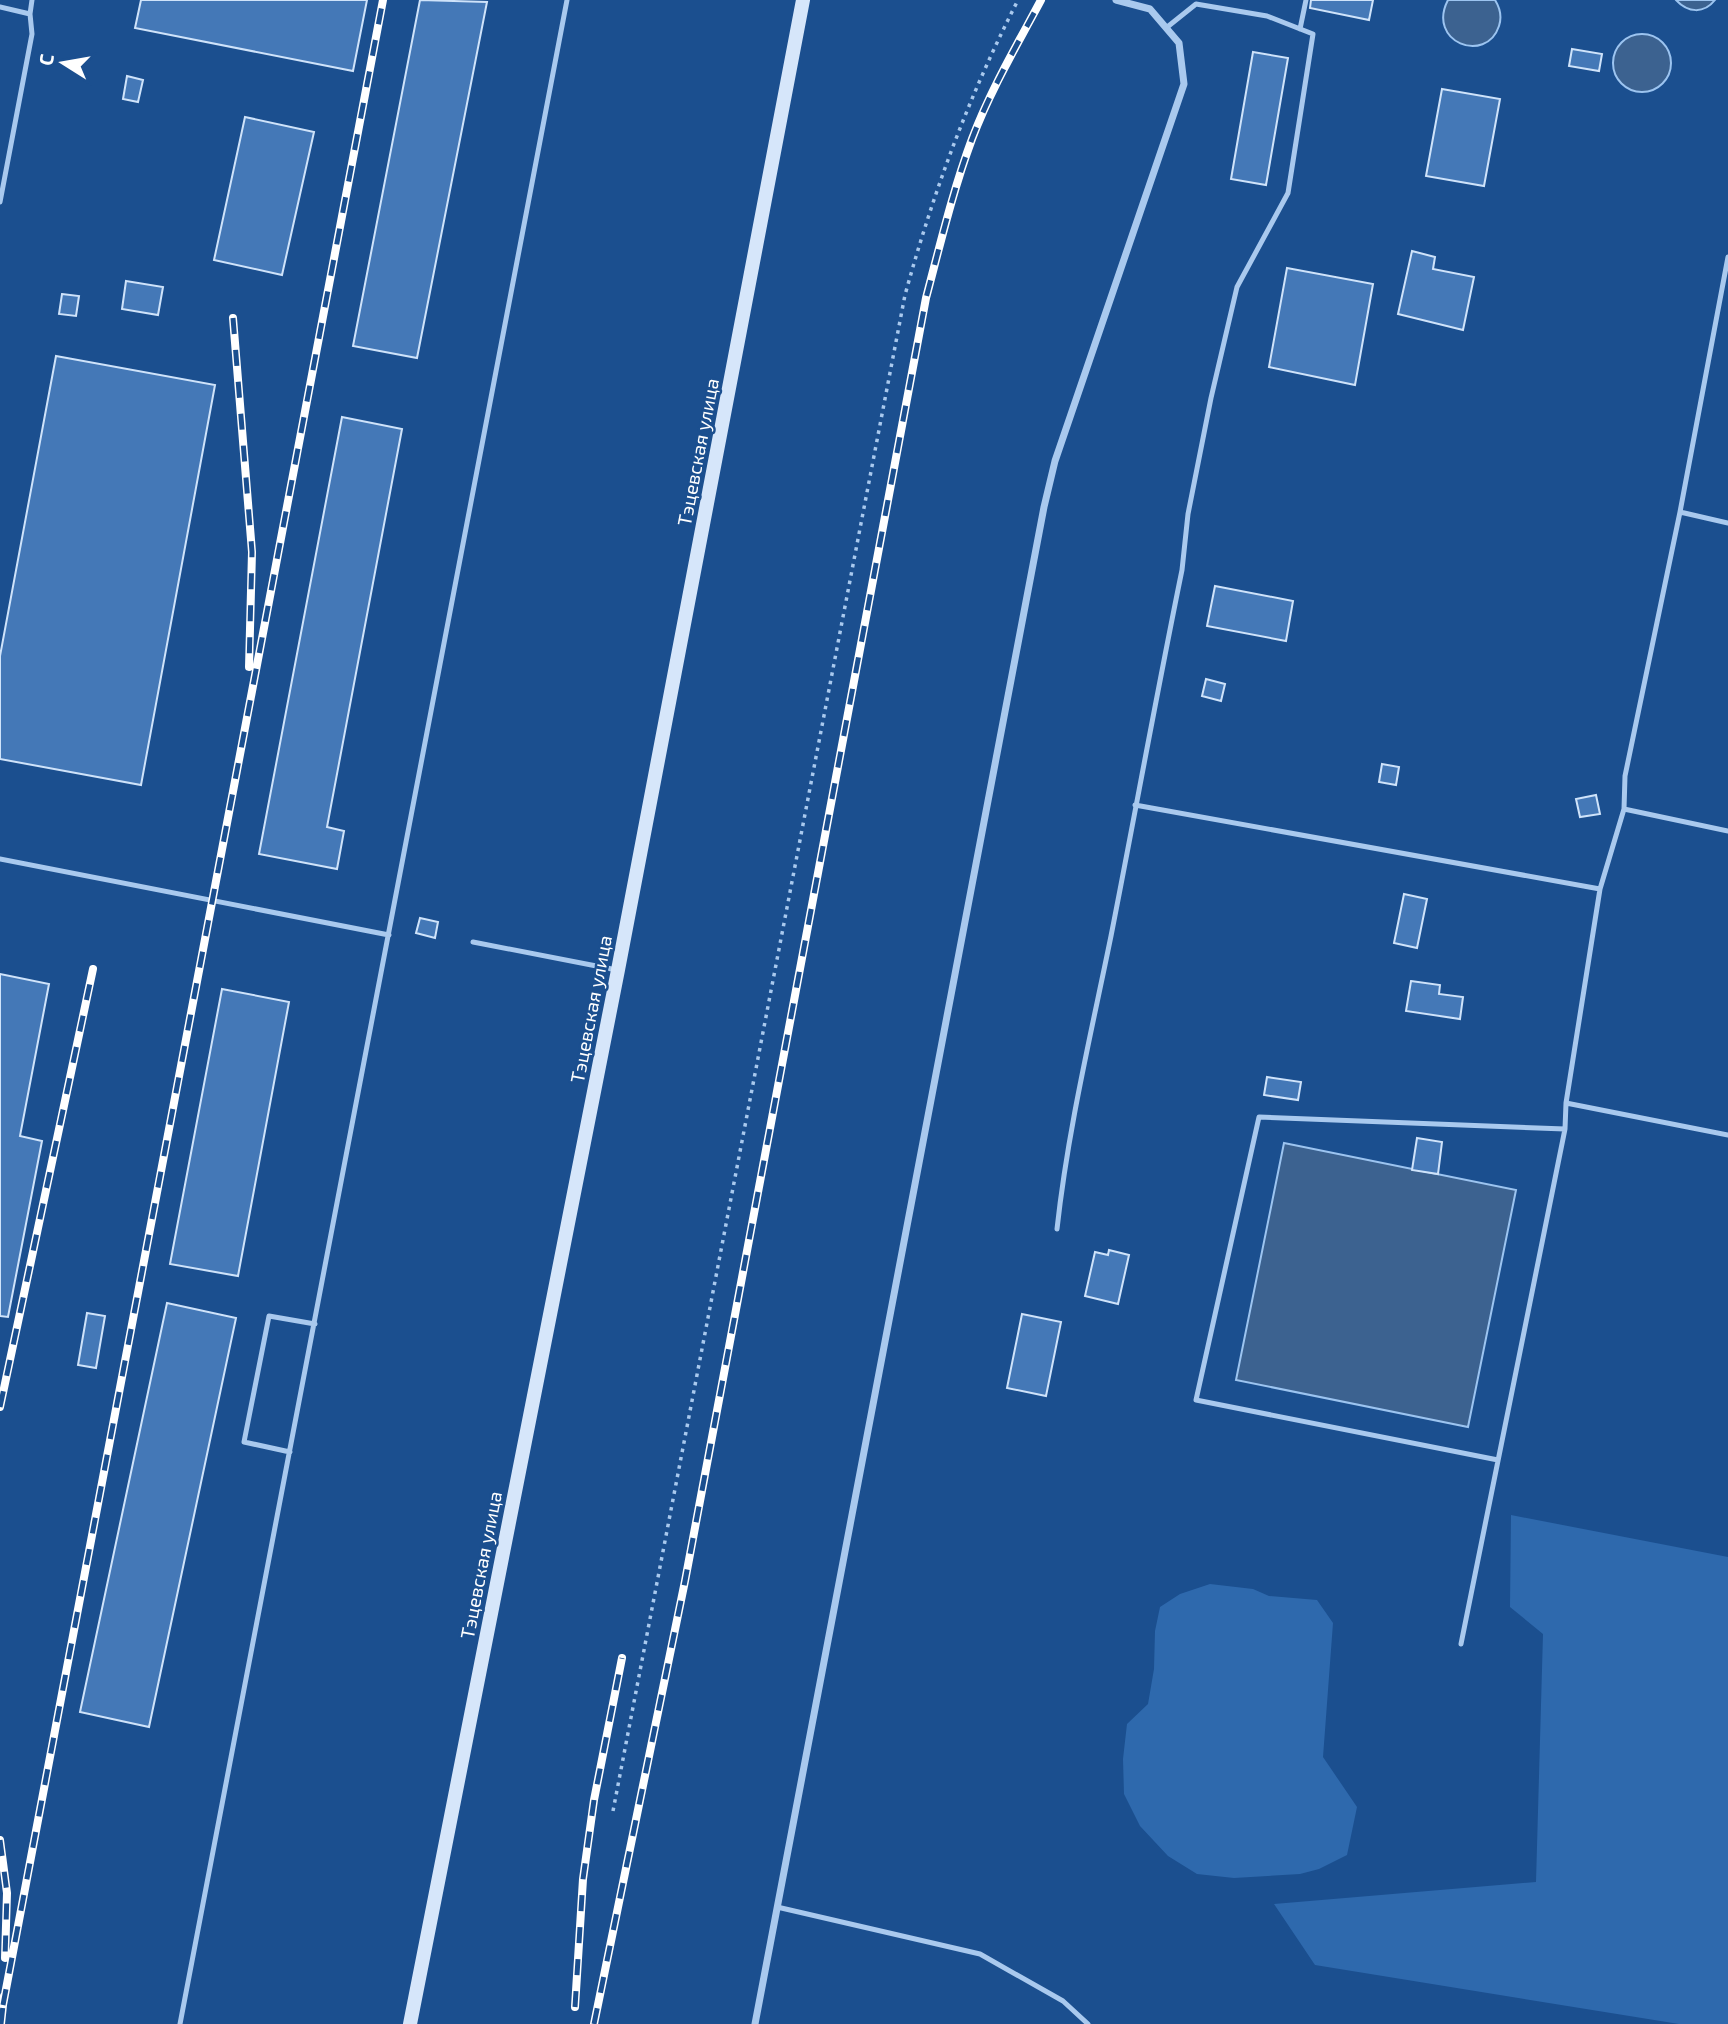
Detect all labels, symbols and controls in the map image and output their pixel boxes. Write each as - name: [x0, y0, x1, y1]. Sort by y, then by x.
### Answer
- north arrow: [28, 28, 98, 98]
- text: С: [33, 52, 58, 67]
- street label: Тэцевская улица: [672, 376, 724, 528]
- street label: Тэцевская улица: [565, 933, 617, 1085]
- street label: Тэцевская улица: [455, 1489, 507, 1641]

